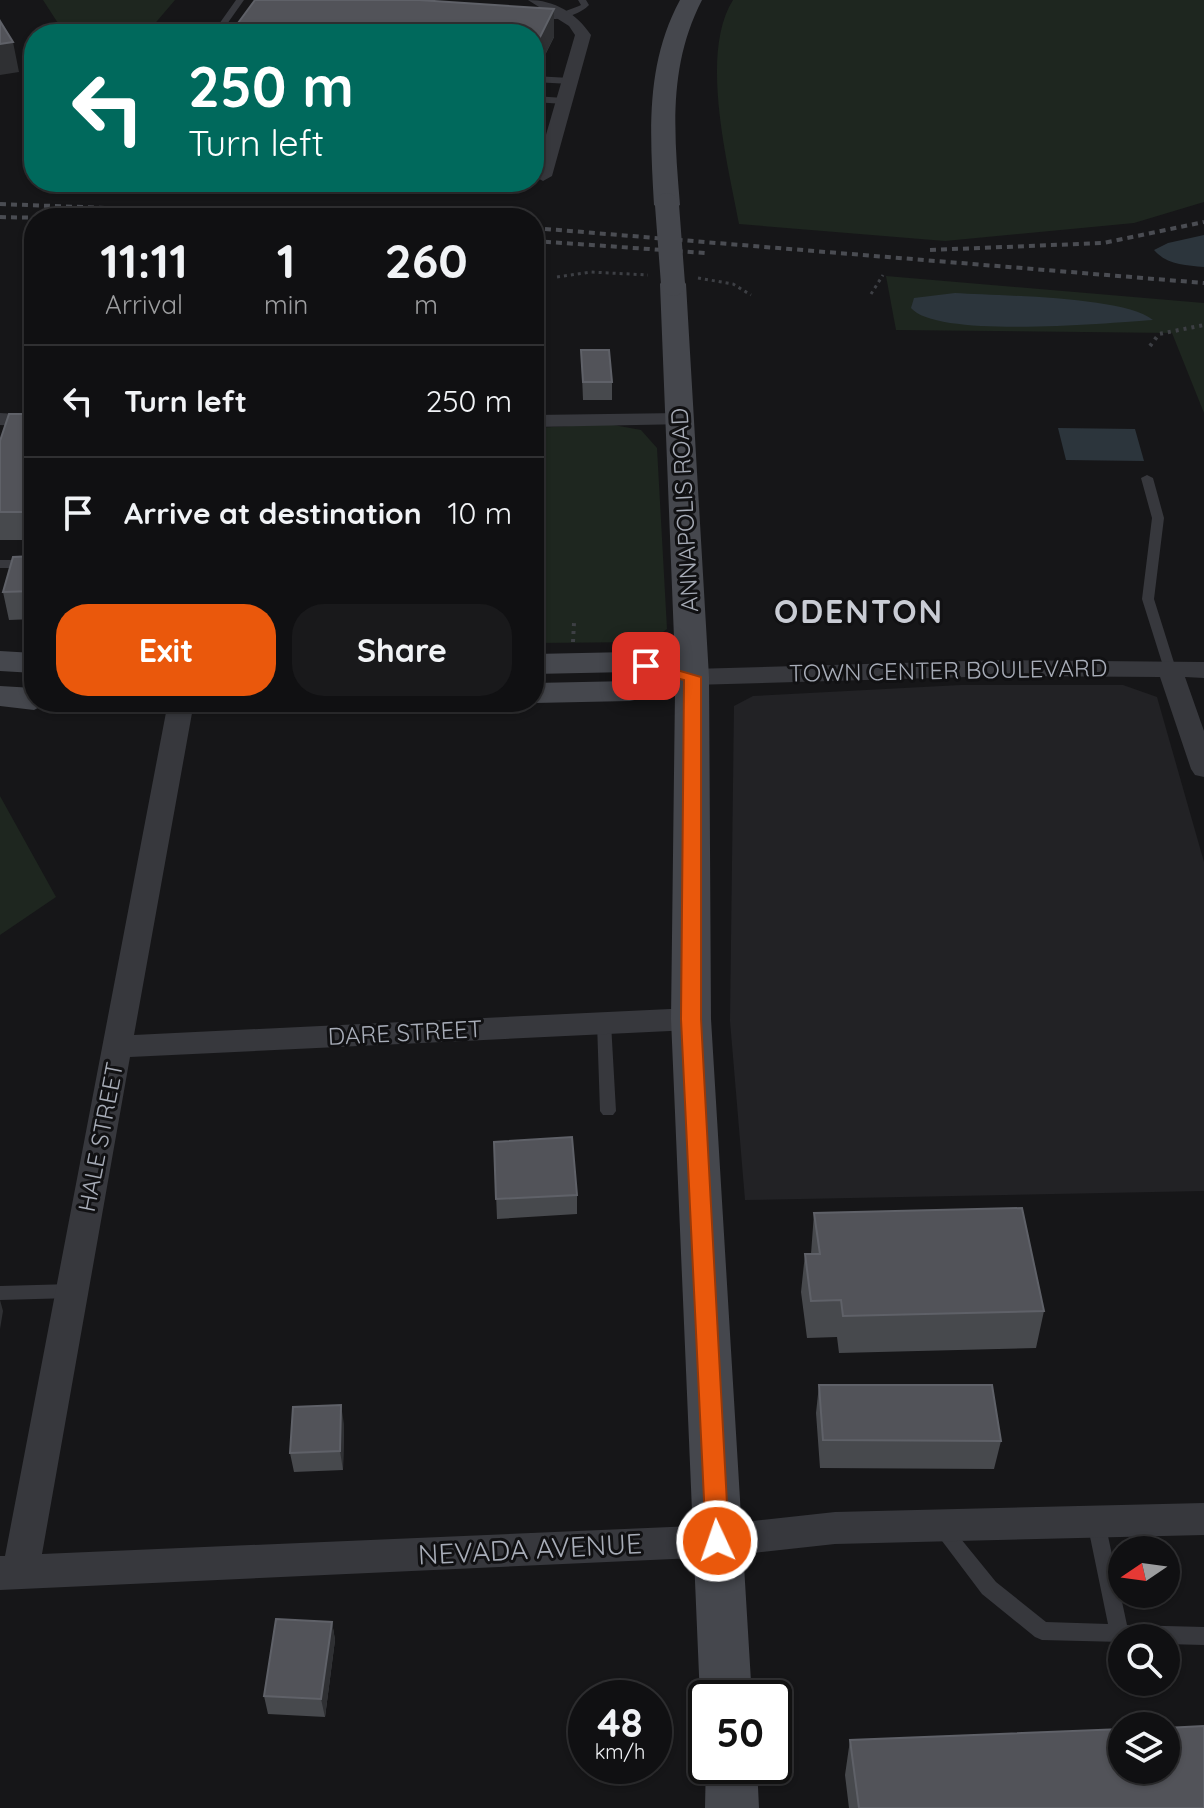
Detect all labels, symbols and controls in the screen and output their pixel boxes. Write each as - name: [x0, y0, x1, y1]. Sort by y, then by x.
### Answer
- text: 250 m: [188, 51, 354, 121]
- icon: left: [56, 56, 160, 160]
- text: Turn left: [188, 120, 324, 165]
- text: 11:11: [100, 230, 188, 290]
- text: 1: [277, 230, 296, 290]
- text: 260: [384, 230, 468, 290]
- text: Arrival: [105, 288, 183, 321]
- text: min: [264, 288, 308, 321]
- text: m: [414, 288, 438, 321]
- icon: left: [56, 379, 100, 423]
- text: Turn left: [124, 382, 247, 420]
- text: 250 m: [426, 382, 512, 420]
- street label: ANNAPOLIS ROAD: [664, 407, 704, 613]
- icon: arrive: [56, 491, 100, 535]
- text: Arrive at destination: [124, 494, 422, 532]
- text: 10 m: [448, 494, 512, 532]
- district label: ODENTON: [774, 591, 944, 631]
- button: Exit: [56, 604, 276, 696]
- button: Share: [292, 604, 512, 696]
- pin: [612, 632, 680, 700]
- icon: arrive: [624, 644, 668, 688]
- street label: TOWN CENTER BOULEVARD: [788, 652, 1108, 688]
- street label: DARE STREET: [327, 1013, 483, 1051]
- street label: HALE STREET: [71, 1060, 129, 1214]
- position arrow: [675, 1499, 759, 1583]
- street label: NEVADA AVENUE: [417, 1525, 643, 1572]
- north arrow: [1108, 1536, 1180, 1608]
- map controls: [1108, 1536, 1180, 1784]
- button: search: [1108, 1624, 1180, 1696]
- speed limit sign: 50: [688, 1680, 792, 1784]
- text: 48: [597, 1697, 643, 1747]
- button: layers: [1108, 1712, 1180, 1784]
- text: km/h: [595, 1739, 645, 1764]

